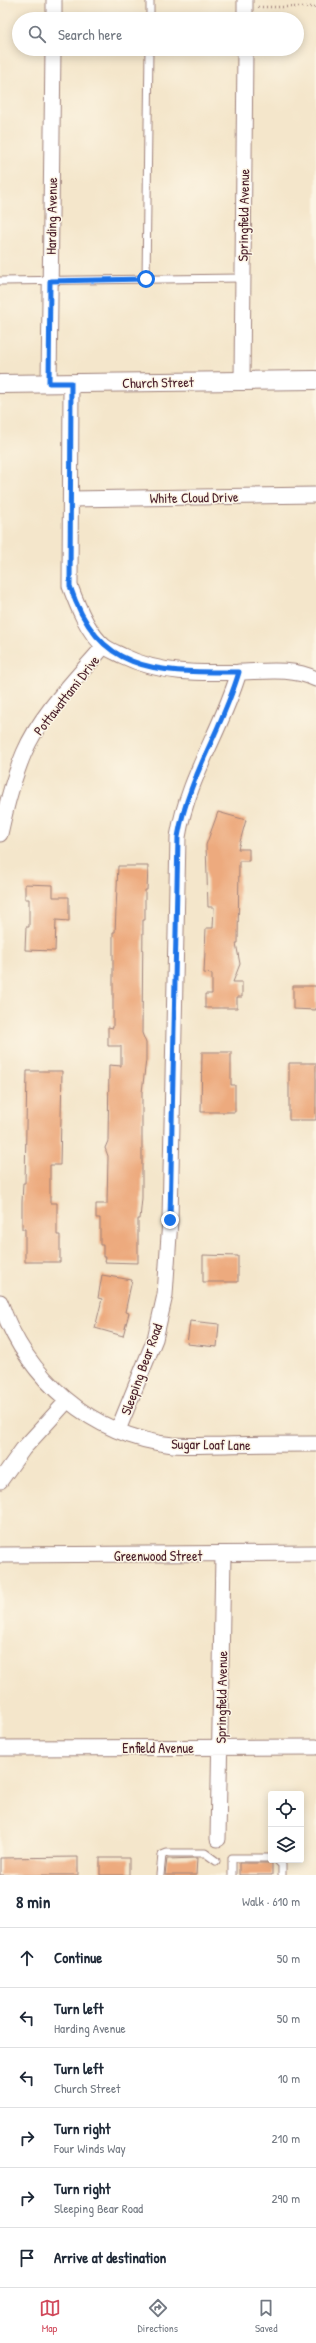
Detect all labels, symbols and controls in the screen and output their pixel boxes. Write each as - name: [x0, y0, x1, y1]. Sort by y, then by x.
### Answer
- search box: [12, 12, 304, 56]
- icon: search: [26, 23, 48, 45]
- text: Search here: [58, 24, 122, 45]
- street label: Springfield Avenue: [233, 168, 254, 261]
- street label: Harding Avenue: [41, 177, 62, 255]
- route start: [137, 270, 155, 288]
- street label: Church Street: [122, 372, 194, 392]
- street label: White Cloud Drive: [149, 487, 239, 507]
- street label: Pottawattami Drive: [29, 651, 104, 739]
- route end: [161, 1211, 179, 1229]
- street label: Sleeping Bear Road: [116, 1320, 167, 1418]
- street label: Sugar Loaf Lane: [171, 1434, 251, 1455]
- street label: Greenwood Street: [114, 1546, 202, 1565]
- street label: Springfield Avenue: [211, 1650, 232, 1743]
- street label: Enfield Avenue: [122, 1738, 194, 1757]
- map controls: [268, 1791, 304, 1863]
- button: locate: [268, 1791, 304, 1827]
- button: layers: [268, 1827, 304, 1863]
- text: 8 min: [16, 1890, 50, 1913]
- text: Walk · 610 m: [242, 1892, 300, 1910]
- icon: ahead: [16, 1947, 38, 1969]
- text: Continue: [54, 1947, 102, 1968]
- text: 50 m: [277, 1949, 300, 1967]
- text: Turn left: [54, 1998, 104, 2019]
- icon: left: [16, 2007, 38, 2029]
- text: 50 m: [277, 2009, 300, 2027]
- text: Harding Avenue: [54, 2019, 126, 2037]
- text: Turn left: [54, 2058, 104, 2079]
- icon: left: [16, 2067, 38, 2089]
- text: 10 m: [278, 2069, 300, 2087]
- text: Church Street: [54, 2079, 121, 2097]
- text: Turn right: [54, 2118, 110, 2139]
- icon: right: [16, 2127, 38, 2149]
- text: 210 m: [272, 2129, 300, 2147]
- text: Four Winds Way: [54, 2139, 126, 2157]
- text: Turn right: [54, 2178, 110, 2199]
- icon: right: [16, 2187, 38, 2209]
- text: 290 m: [271, 2189, 300, 2207]
- text: Sleeping Bear Road: [54, 2199, 143, 2217]
- icon: arrive: [16, 2247, 38, 2269]
- text: Arrive at destination: [54, 2247, 166, 2268]
- tab: Map: [39, 2297, 61, 2335]
- tab: Directions: [138, 2297, 178, 2335]
- tab: Saved: [255, 2297, 277, 2335]

